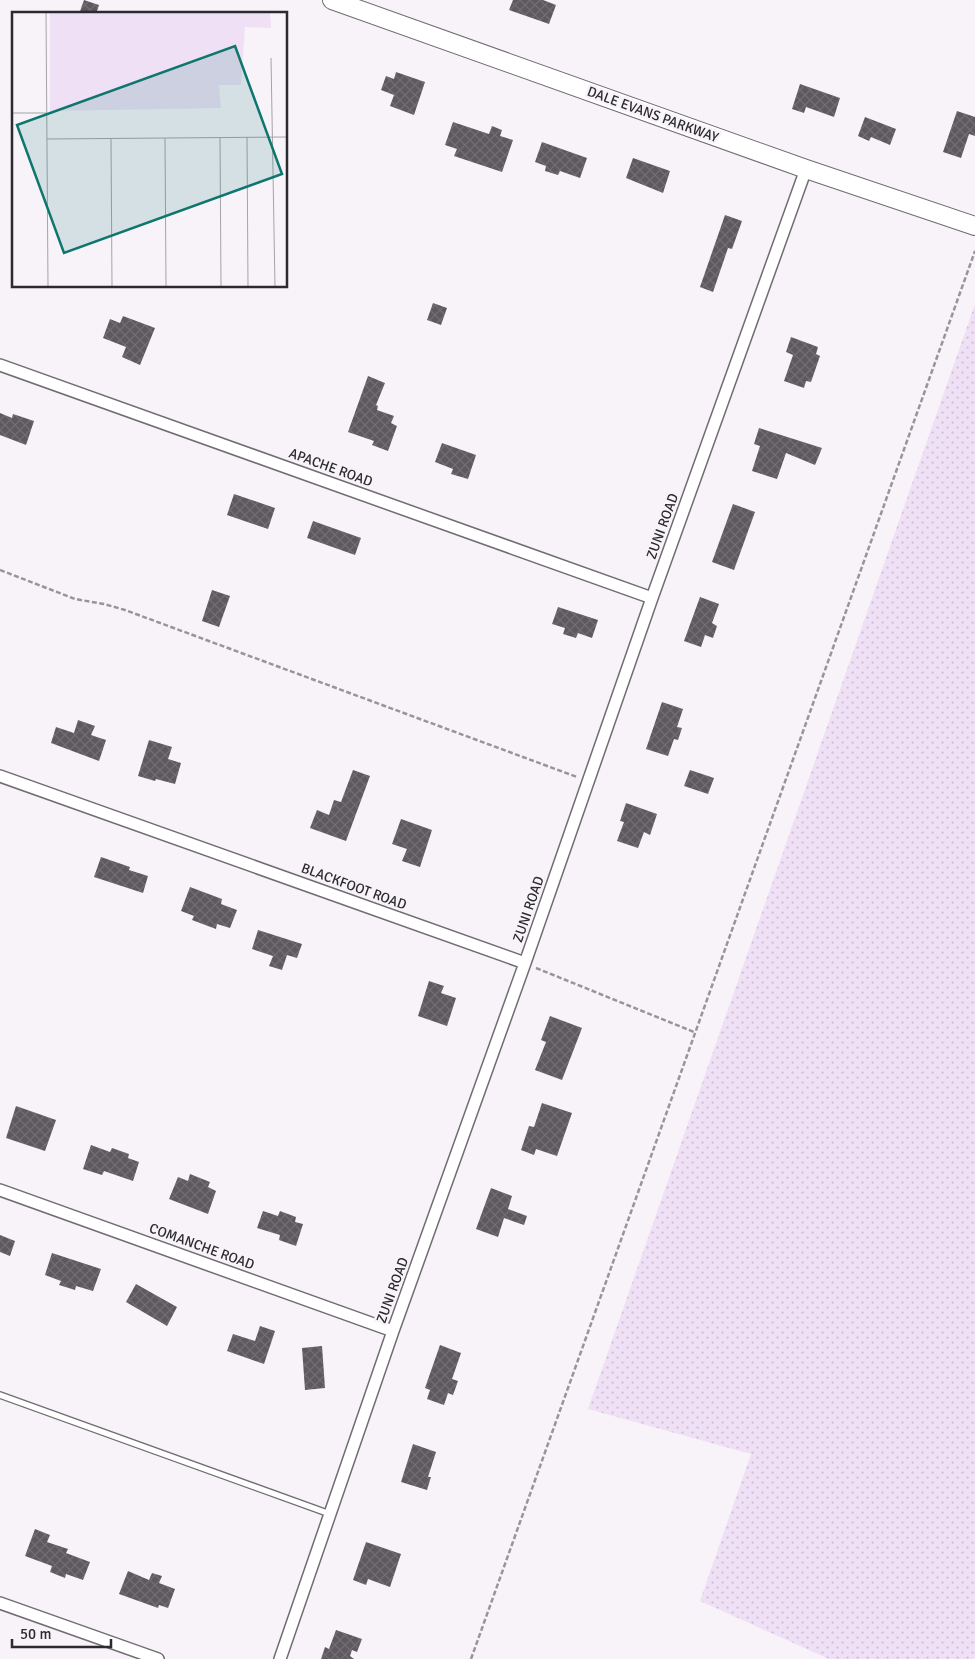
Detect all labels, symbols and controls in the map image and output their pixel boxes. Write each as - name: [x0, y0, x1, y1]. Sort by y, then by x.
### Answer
- inset map: [12, 12, 288, 288]
- street label: DALE EVANS PARKWAY: [585, 83, 721, 146]
- street label: APACHE ROAD: [287, 444, 375, 490]
- street label: ZUNI ROAD: [643, 491, 682, 561]
- street label: BLACKFOOT ROAD: [299, 860, 409, 913]
- street label: ZUNI ROAD: [509, 874, 548, 944]
- street label: COMANCHE ROAD: [147, 1220, 257, 1273]
- street label: ZUNI ROAD: [373, 1255, 412, 1325]
- scale bar: [12, 1616, 111, 1648]
- text: 50 m: [20, 1625, 51, 1643]

